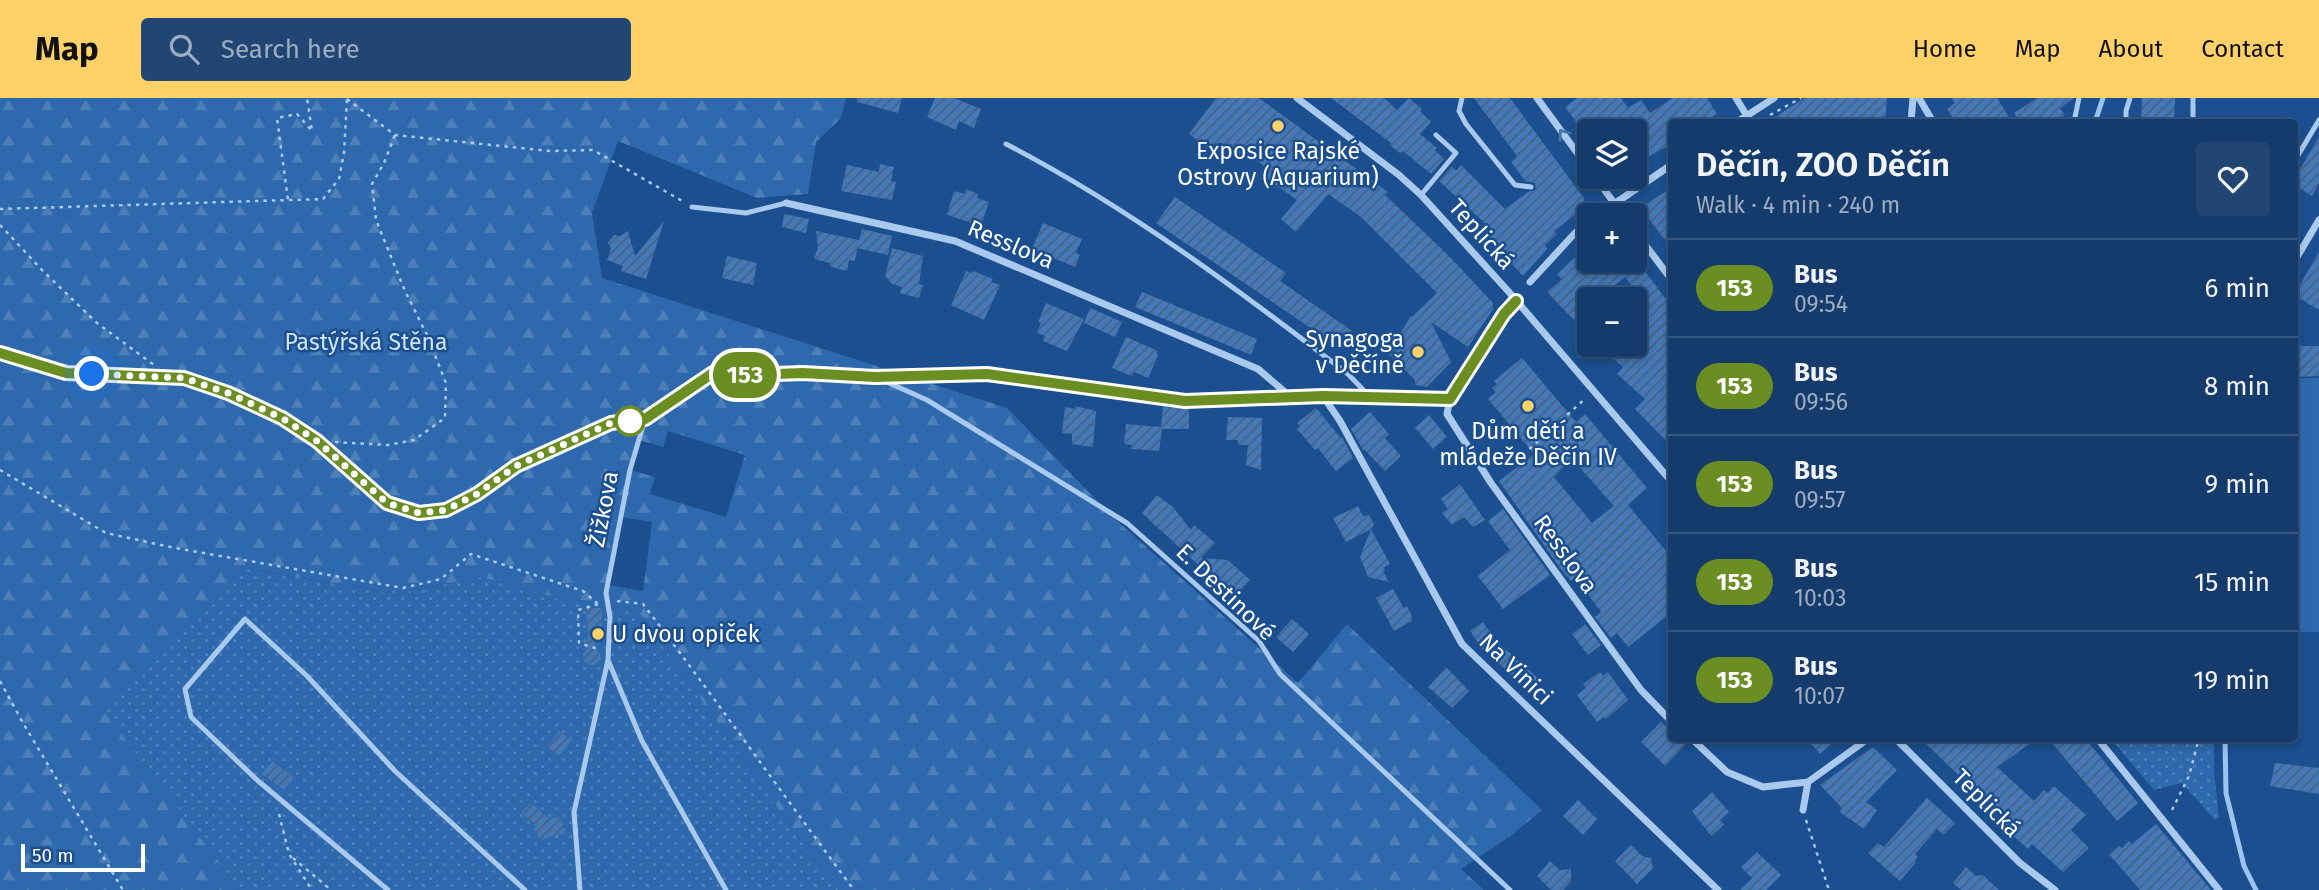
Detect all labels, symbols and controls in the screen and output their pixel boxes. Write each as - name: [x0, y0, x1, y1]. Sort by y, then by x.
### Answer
- search box: [141, 18, 631, 81]
- text: Map: [35, 29, 99, 69]
- icon: search: [165, 30, 203, 68]
- text: Search here: [221, 34, 360, 65]
- text: Home: [1913, 35, 1977, 63]
- text: Map: [2015, 35, 2061, 63]
- text: About: [2099, 35, 2163, 63]
- text: Contact: [2201, 35, 2284, 63]
- marker: Exposice Rajské Ostrovy (Aquarium): [1270, 118, 1286, 134]
- map controls: [1577, 119, 1647, 357]
- button: layers: [1577, 119, 1647, 189]
- one-way arrow: [1559, 129, 1571, 141]
- place label: Exposice Rajské Ostrovy (Aquarium): [1177, 137, 1379, 191]
- button: heart: [2196, 142, 2270, 216]
- text: Děčín, ZOO Děčín: [1696, 145, 1950, 185]
- text: Walk · 4 min · 240 m: [1696, 191, 1900, 219]
- street label: Teplická: [1443, 193, 1521, 275]
- button: +: [1577, 203, 1647, 273]
- street label: Resslova: [964, 213, 1058, 275]
- text: Bus: [1794, 259, 1837, 290]
- text: 6 min: [2204, 273, 2270, 304]
- text: 153: [1716, 274, 1753, 302]
- button: −: [1577, 287, 1647, 357]
- text: 09:54: [1794, 290, 1848, 318]
- place label: Synagoga v Děčíně: [1306, 325, 1404, 379]
- park label: Pastýřská Stěna: [285, 328, 447, 356]
- marker: Synagoga v Děčíně: [1410, 344, 1426, 360]
- line badge: 153: [705, 352, 785, 398]
- your location: [74, 356, 109, 391]
- text: Bus: [1794, 357, 1837, 388]
- text: 153: [727, 361, 763, 389]
- text: 8 min: [2204, 371, 2270, 402]
- text: 153: [1716, 372, 1753, 400]
- text: 09:56: [1794, 388, 1848, 416]
- marker: Dům dětí a mládeže Děčín IV: [1520, 398, 1536, 414]
- unlabelled marker: [615, 406, 645, 436]
- place label: Dům dětí a mládeže Děčín IV: [1439, 417, 1617, 471]
- text: Bus: [1794, 455, 1837, 486]
- street label: Žižkova: [582, 469, 624, 549]
- text: 9 min: [2205, 469, 2270, 500]
- text: 153: [1716, 470, 1753, 498]
- text: 09:57: [1794, 486, 1845, 514]
- street label: Resslova: [1528, 509, 1604, 599]
- street label: E. Destinové: [1170, 538, 1282, 646]
- text: Bus: [1794, 553, 1837, 584]
- text: 15 min: [2194, 567, 2270, 598]
- text: 153: [1716, 568, 1753, 596]
- text: 10:03: [1794, 584, 1846, 612]
- place label: U dvou opiček: [612, 620, 760, 648]
- marker: U dvou opiček: [590, 626, 606, 642]
- street label: Na Vinici: [1474, 627, 1558, 711]
- text: Bus: [1794, 651, 1837, 682]
- text: 19 min: [2193, 665, 2270, 696]
- text: 153: [1716, 666, 1753, 694]
- text: 10:07: [1794, 682, 1845, 710]
- street label: Teplická: [1947, 763, 2027, 843]
- scale bar: [21, 841, 145, 873]
- text: 50 m: [32, 844, 73, 867]

